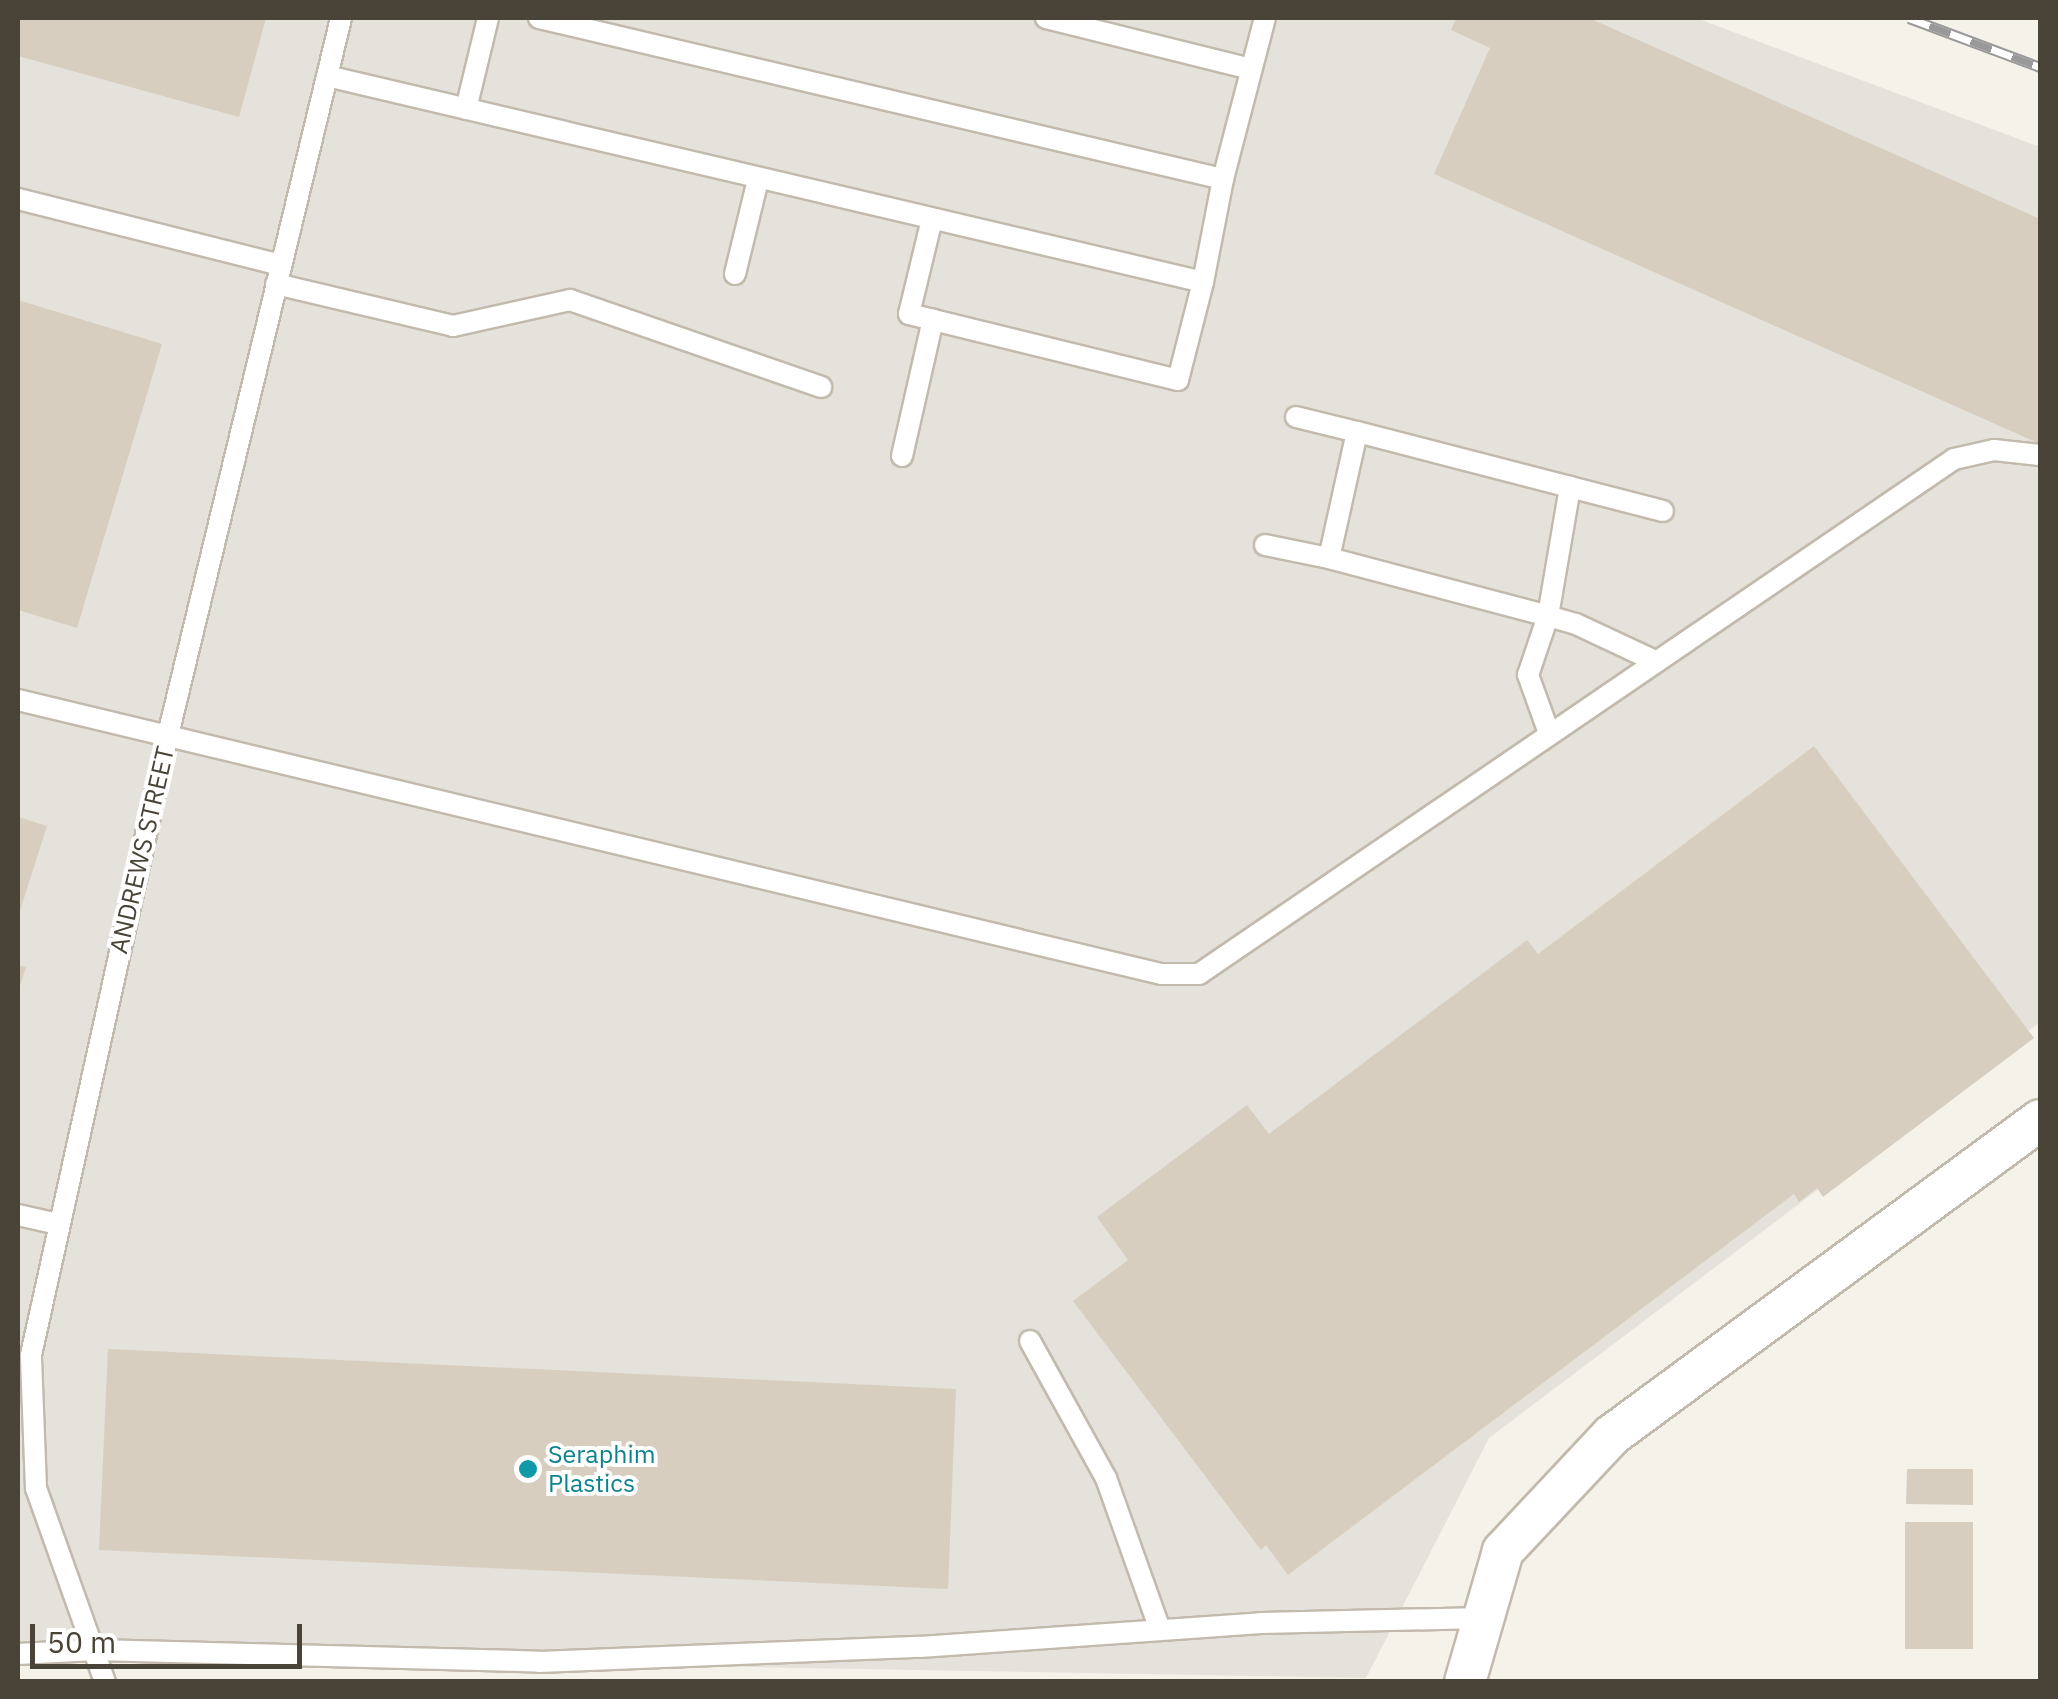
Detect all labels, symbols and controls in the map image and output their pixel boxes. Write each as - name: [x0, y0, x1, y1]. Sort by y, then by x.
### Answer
- street label: ANDREWS STREET: [104, 743, 180, 957]
- place label: Seraphim Plastics: [548, 1440, 655, 1499]
- marker: Seraphim Plastics: [517, 1458, 539, 1480]
- scale bar: [35, 1604, 308, 1666]
- text: 50 m: [47, 1622, 116, 1661]

